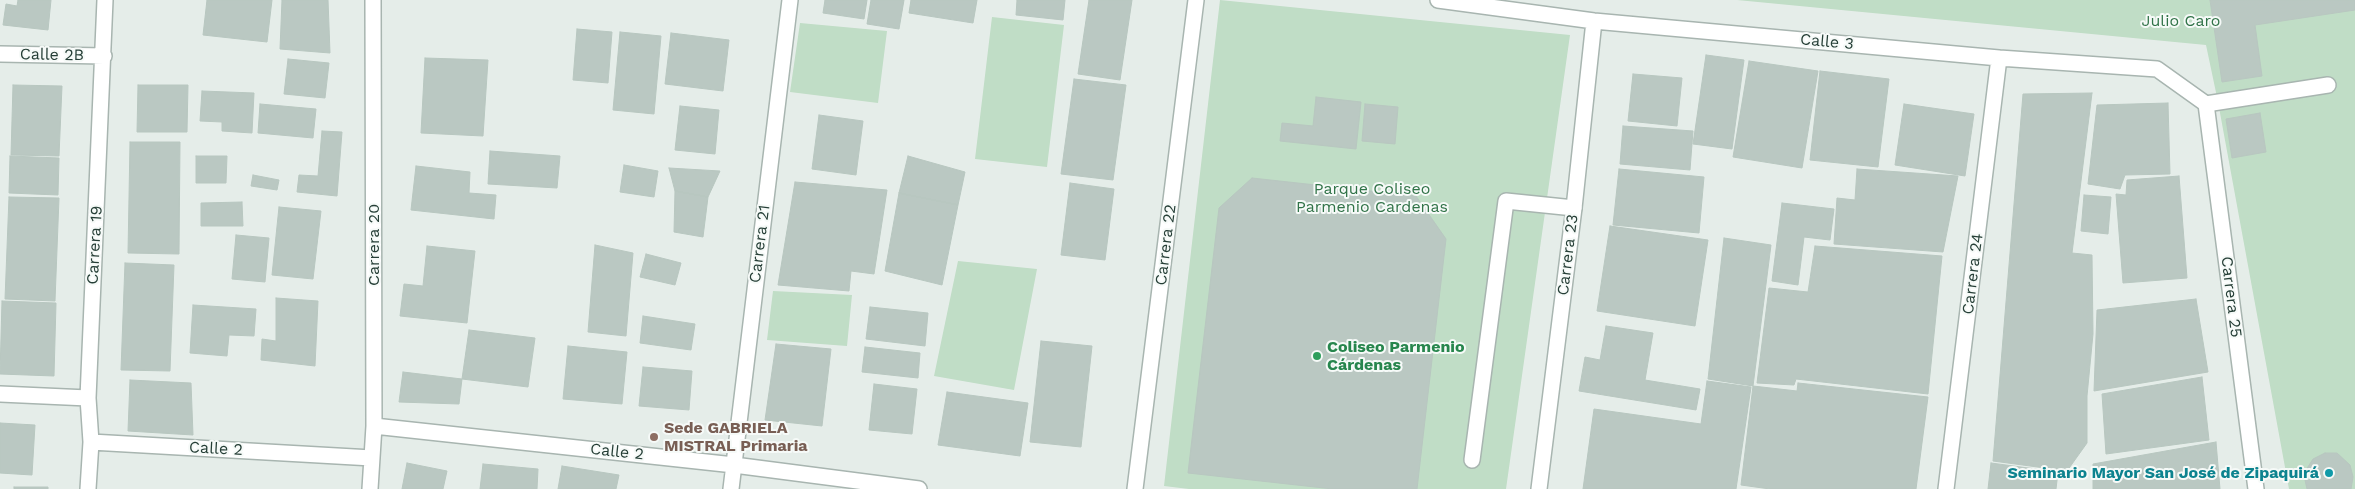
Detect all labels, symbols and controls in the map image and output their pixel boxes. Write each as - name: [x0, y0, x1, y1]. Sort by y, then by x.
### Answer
- park label: Julio Caro: [2142, 11, 2220, 31]
- street label: Calle 3: [1799, 30, 1855, 54]
- street label: Calle 2B: [20, 45, 84, 65]
- park label: Parque Coliseo Parmenio Cardenas: [1296, 179, 1448, 217]
- street label: Carrera 22: [1152, 203, 1180, 287]
- street label: Carrera 20: [364, 204, 384, 286]
- street label: Carrera 21: [746, 204, 774, 284]
- street label: Carrera 19: [83, 205, 107, 285]
- street label: Carrera 23: [1554, 213, 1582, 297]
- street label: Carrera 24: [1959, 232, 1987, 316]
- street label: Carrera 25: [2217, 255, 2245, 339]
- place label: Coliseo Parmenio Cárdenas: [1327, 337, 1465, 375]
- marker: Coliseo Parmenio Cárdenas: [1311, 350, 1323, 362]
- place label: Sede GABRIELA MISTRAL Primaria: [664, 418, 808, 456]
- marker: Sede GABRIELA MISTRAL Primaria: [648, 431, 660, 443]
- street label: Calle 2: [189, 438, 243, 460]
- street label: Calle 2: [589, 440, 645, 464]
- place label: Seminario Mayor San José de Zipaquirá: [2007, 463, 2319, 483]
- marker: Seminario Mayor San José de Zipaquirá: [2323, 467, 2335, 479]

